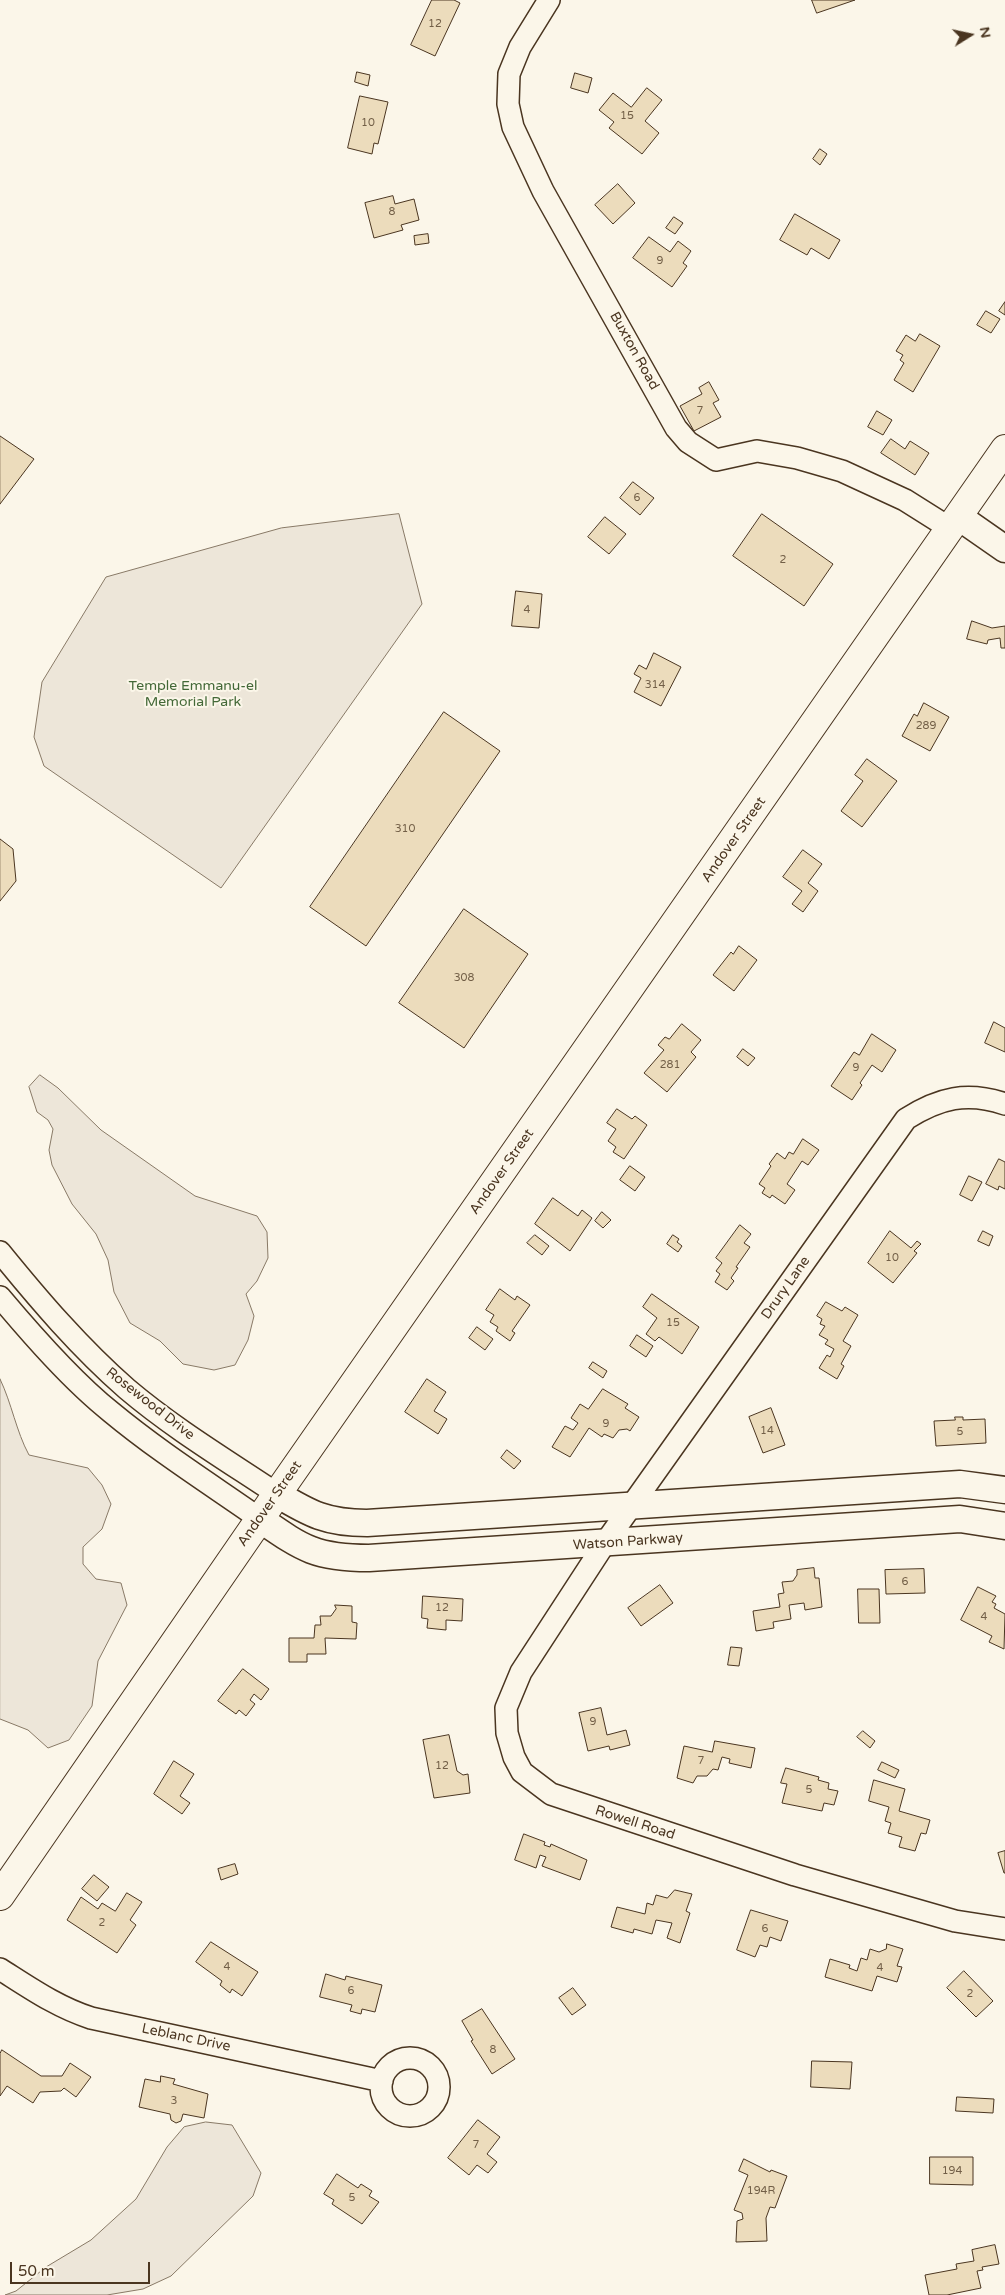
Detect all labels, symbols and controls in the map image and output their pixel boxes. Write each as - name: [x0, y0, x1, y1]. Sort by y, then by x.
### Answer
- north arrow: [945, 10, 995, 60]
- house number: 12: [428, 17, 442, 31]
- text: N: [976, 25, 995, 39]
- house number: 15: [620, 109, 634, 123]
- house number: 10: [361, 116, 375, 130]
- house number: 8: [389, 205, 395, 219]
- house number: 9: [657, 254, 663, 268]
- street label: Buxton Road: [606, 309, 662, 393]
- house number: 7: [697, 404, 703, 418]
- house number: 6: [634, 491, 640, 505]
- house number: 2: [780, 553, 786, 567]
- house number: 4: [524, 603, 530, 617]
- park label: Temple Emmanu-el Memorial Park: [129, 678, 257, 710]
- house number: 314: [645, 678, 665, 692]
- house number: 289: [916, 719, 936, 733]
- street label: Andover Street: [698, 794, 770, 886]
- house number: 310: [395, 822, 415, 836]
- house number: 308: [454, 971, 474, 985]
- house number: 281: [660, 1058, 680, 1072]
- house number: 9: [853, 1061, 859, 1075]
- street label: Andover Street: [466, 1126, 538, 1218]
- house number: 10: [885, 1251, 899, 1265]
- street label: Drury Lane: [758, 1253, 814, 1323]
- house number: 15: [666, 1316, 680, 1330]
- street label: Rosewood Drive: [102, 1364, 198, 1444]
- house number: 9: [603, 1417, 609, 1431]
- house number: 14: [760, 1424, 774, 1438]
- house number: 5: [957, 1425, 963, 1439]
- street label: Andover Street: [234, 1458, 306, 1550]
- street label: Watson Parkway: [572, 1530, 684, 1554]
- house number: 6: [902, 1575, 908, 1589]
- house number: 12: [435, 1601, 449, 1615]
- house number: 4: [981, 1610, 987, 1624]
- house number: 9: [590, 1715, 596, 1729]
- house number: 7: [698, 1754, 704, 1768]
- house number: 12: [435, 1759, 449, 1773]
- house number: 5: [806, 1783, 812, 1797]
- street label: Rowell Road: [593, 1802, 677, 1844]
- house number: 2: [99, 1916, 105, 1930]
- house number: 6: [762, 1922, 768, 1936]
- house number: 4: [224, 1960, 230, 1974]
- house number: 4: [877, 1961, 883, 1975]
- house number: 6: [348, 1984, 354, 1998]
- house number: 2: [967, 1987, 973, 2001]
- street label: Leblanc Drive: [140, 2020, 232, 2056]
- house number: 8: [490, 2043, 496, 2057]
- house number: 3: [171, 2094, 177, 2108]
- house number: 7: [473, 2138, 479, 2152]
- house number: 194: [942, 2164, 962, 2178]
- house number: 194R: [747, 2184, 775, 2198]
- house number: 5: [349, 2191, 355, 2205]
- scale bar: [12, 2252, 152, 2284]
- text: 50 m: [18, 2262, 55, 2280]

